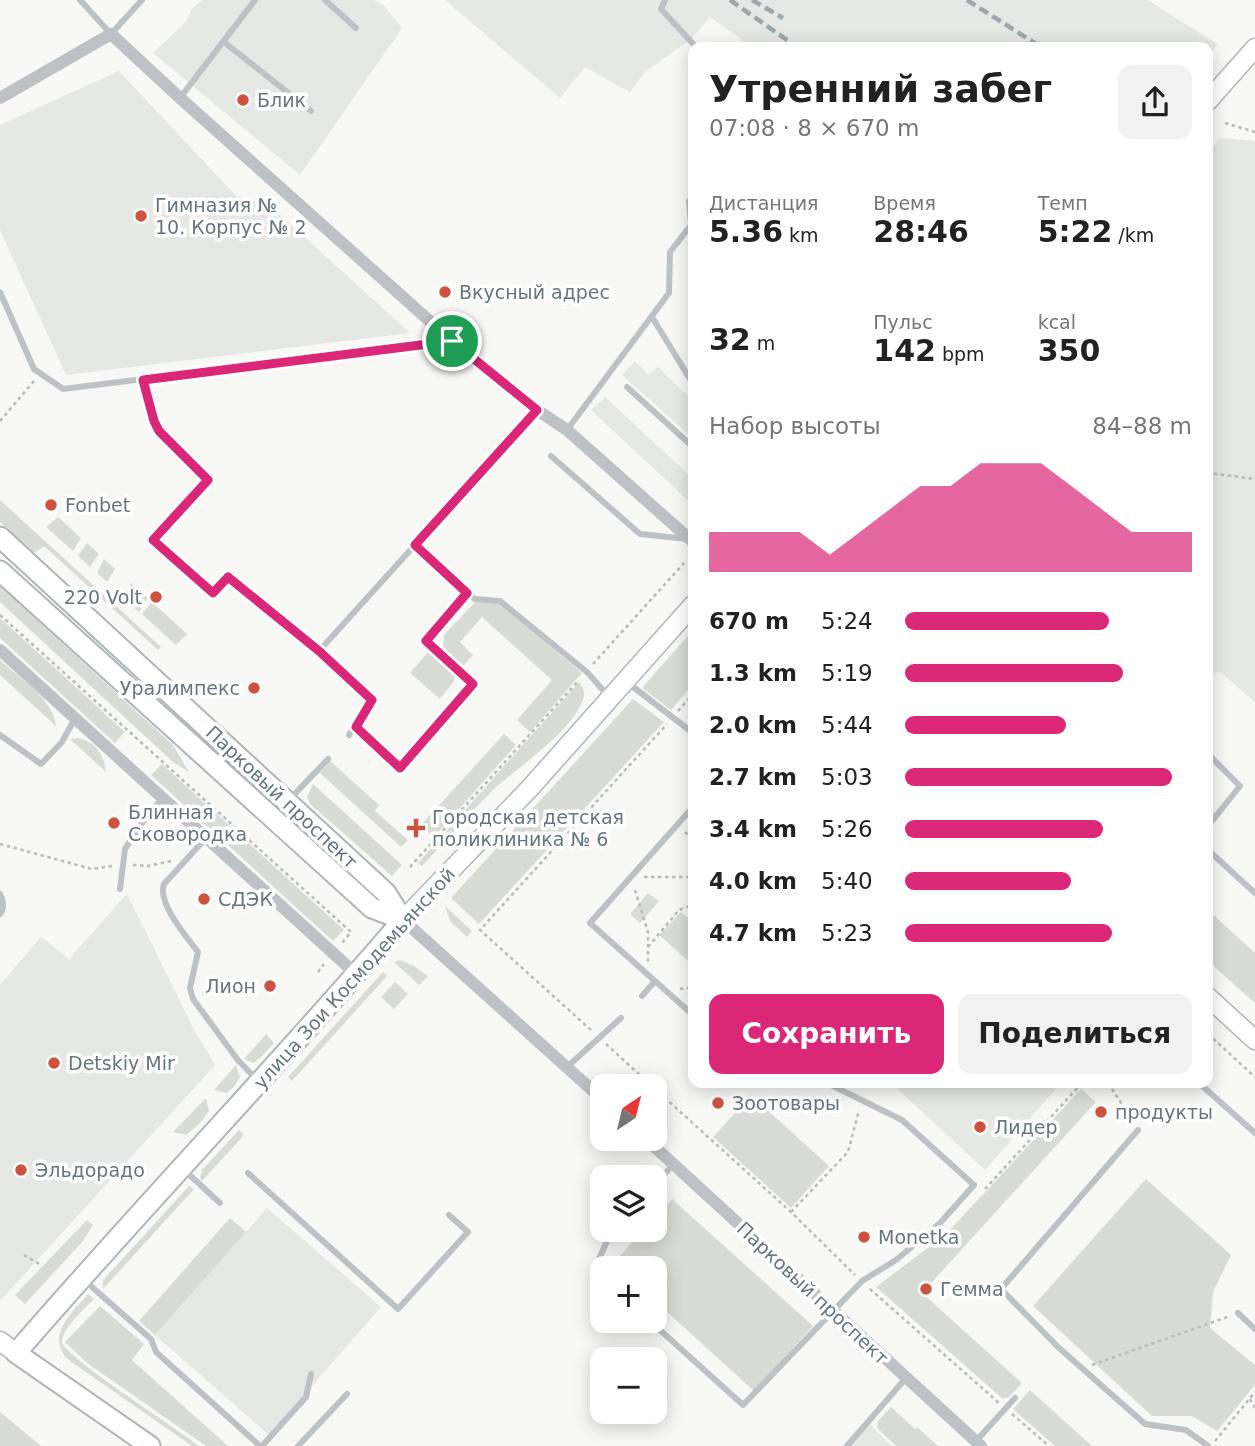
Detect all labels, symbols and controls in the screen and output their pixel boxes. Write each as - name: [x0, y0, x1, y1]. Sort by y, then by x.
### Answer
- button: share: [1118, 65, 1192, 139]
- text: Утренний забег: [709, 67, 1052, 111]
- place label: Блик: [257, 89, 306, 111]
- marker: Блик: [235, 92, 251, 108]
- text: 07:08 · 8 × 670 m: [709, 115, 919, 141]
- text: Дистанция: [709, 192, 818, 214]
- text: Время: [873, 192, 936, 214]
- text: Темп: [1038, 192, 1088, 214]
- place label: Гимназия № 10. Корпус № 2: [155, 194, 306, 238]
- marker: Гимназия № 10. Корпус № 2: [133, 208, 149, 224]
- text: 5.36: [709, 214, 783, 249]
- text: 28:46: [873, 214, 969, 249]
- text: 5:22: [1038, 214, 1112, 249]
- text: km: [783, 224, 819, 246]
- text: /km: [1112, 224, 1154, 246]
- place label: Вкусный адрес: [459, 281, 610, 303]
- marker: Вкусный адрес: [437, 284, 453, 300]
- pin: [422, 311, 482, 371]
- text: Пульс: [873, 311, 933, 333]
- text: kcal: [1038, 311, 1076, 333]
- icon: arrive: [433, 322, 471, 360]
- text: 32: [709, 322, 751, 357]
- text: m: [751, 332, 775, 354]
- text: 142: [873, 333, 936, 368]
- text: 350: [1038, 333, 1100, 368]
- text: bpm: [936, 343, 985, 365]
- text: Набор высоты: [709, 413, 881, 439]
- text: 84–88 m: [1092, 413, 1192, 439]
- place label: Fonbet: [65, 494, 130, 516]
- marker: Fonbet: [43, 497, 59, 513]
- place label: 220 Volt: [64, 586, 142, 608]
- marker: 220 Volt: [148, 589, 164, 605]
- text: 670 m: [709, 608, 789, 634]
- text: 5:24: [821, 608, 873, 634]
- text: 1.3 km: [709, 660, 797, 686]
- text: 5:19: [821, 660, 873, 686]
- place label: Уралимпекс: [120, 677, 240, 699]
- marker: Уралимпекс: [246, 680, 262, 696]
- text: 2.0 km: [709, 712, 797, 738]
- text: 5:44: [821, 712, 873, 738]
- street label: Парковый проспект: [202, 721, 362, 873]
- text: 2.7 km: [709, 764, 797, 790]
- text: 5:03: [821, 764, 873, 790]
- place label: Блинная Сковородка: [128, 801, 247, 845]
- place label: Городская детская поликлиника № 6: [432, 806, 624, 850]
- marker: Блинная Сковородка: [106, 815, 122, 831]
- text: 3.4 km: [709, 816, 797, 842]
- text: 5:26: [821, 816, 873, 842]
- marker: Городская детская поликлиника № 6: [406, 818, 426, 838]
- street label: улица Зои Космодемьянской: [249, 863, 459, 1093]
- text: 4.0 km: [709, 868, 797, 894]
- text: 5:40: [821, 868, 873, 894]
- place label: СДЭК: [218, 888, 273, 910]
- marker: СДЭК: [196, 891, 212, 907]
- text: 4.7 km: [709, 920, 797, 946]
- text: 5:23: [821, 920, 873, 946]
- place label: Лион: [205, 975, 256, 997]
- marker: Лион: [262, 978, 278, 994]
- button: Сохранить: [709, 994, 944, 1074]
- button: Поделиться: [958, 994, 1192, 1074]
- place label: Detskiy Mir: [68, 1052, 175, 1074]
- marker: Detskiy Mir: [46, 1055, 62, 1071]
- north arrow: [590, 1074, 667, 1152]
- map controls: [590, 1074, 667, 1424]
- place label: Зоотовары: [732, 1092, 840, 1114]
- marker: Зоотовары: [710, 1095, 726, 1111]
- place label: продукты: [1115, 1101, 1213, 1123]
- marker: продукты: [1093, 1104, 1109, 1120]
- place label: Лидер: [994, 1116, 1058, 1138]
- marker: Лидер: [972, 1119, 988, 1135]
- place label: Эльдорадо: [35, 1159, 145, 1181]
- marker: Эльдорадо: [13, 1162, 29, 1178]
- button: layers: [590, 1165, 667, 1242]
- street label: Парковый проспект: [733, 1217, 893, 1369]
- place label: Monetka: [878, 1226, 960, 1248]
- marker: Monetka: [856, 1229, 872, 1245]
- button: +: [590, 1256, 667, 1333]
- place label: Гемма: [940, 1278, 1004, 1300]
- marker: Гемма: [918, 1281, 934, 1297]
- button: −: [590, 1347, 667, 1424]

